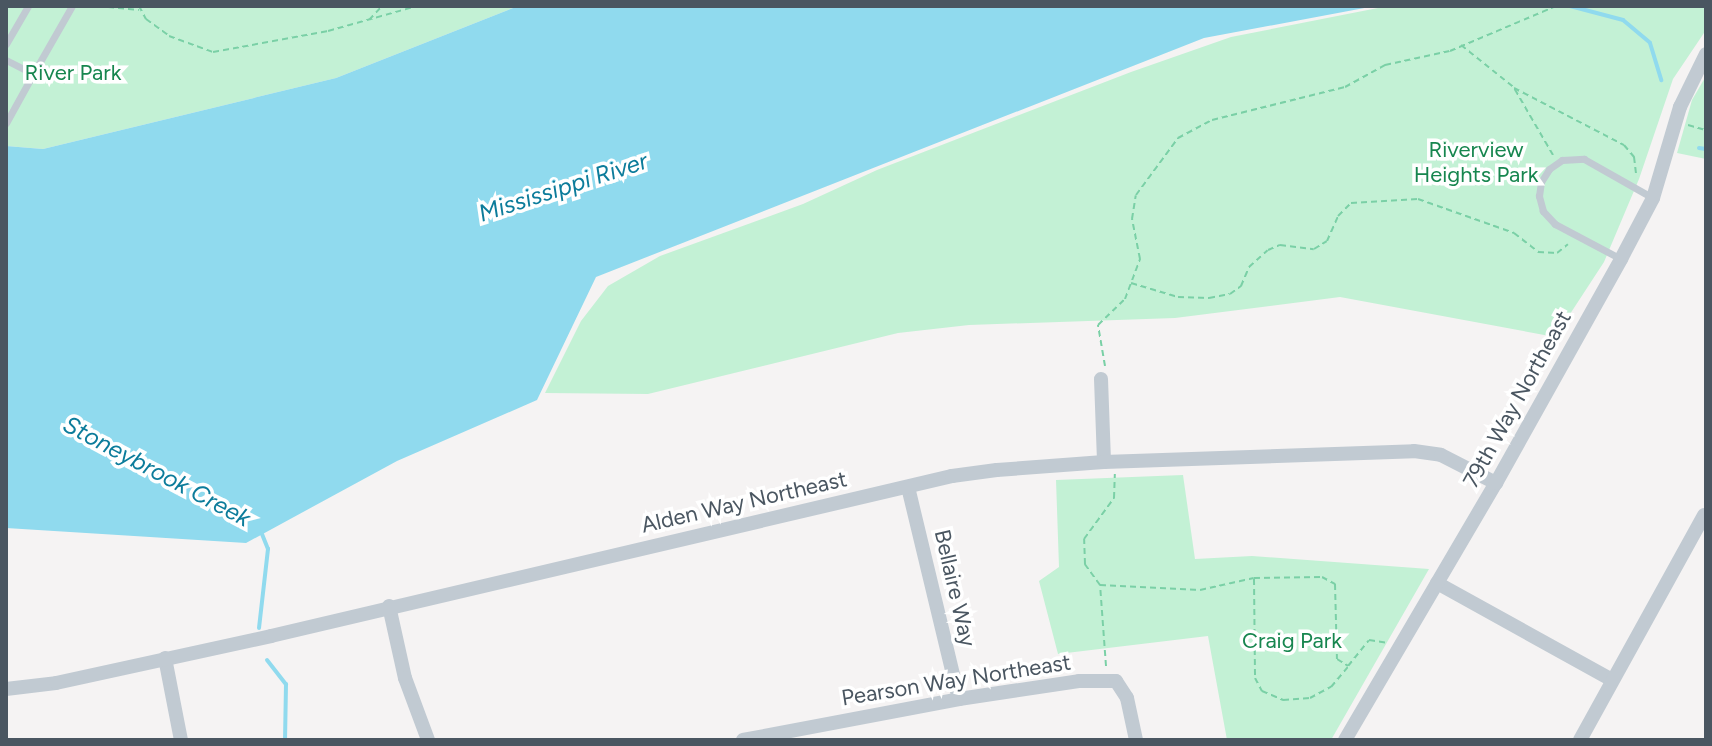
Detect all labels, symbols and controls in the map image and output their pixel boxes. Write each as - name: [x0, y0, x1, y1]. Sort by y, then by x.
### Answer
- park label: River Park: [25, 60, 121, 86]
- park label: Riverview Heights Park: [1414, 136, 1538, 188]
- water label: Mississippi River: [475, 146, 651, 228]
- street label: 79th Way Northeast: [1457, 306, 1577, 492]
- water label: Stoneybrook Creek: [58, 409, 256, 533]
- street label: Alden Way Northeast: [639, 465, 849, 539]
- street label: Bellaire Way: [929, 527, 981, 649]
- park label: Craig Park: [1242, 628, 1342, 654]
- street label: Pearson Way Northeast: [839, 649, 1073, 711]

